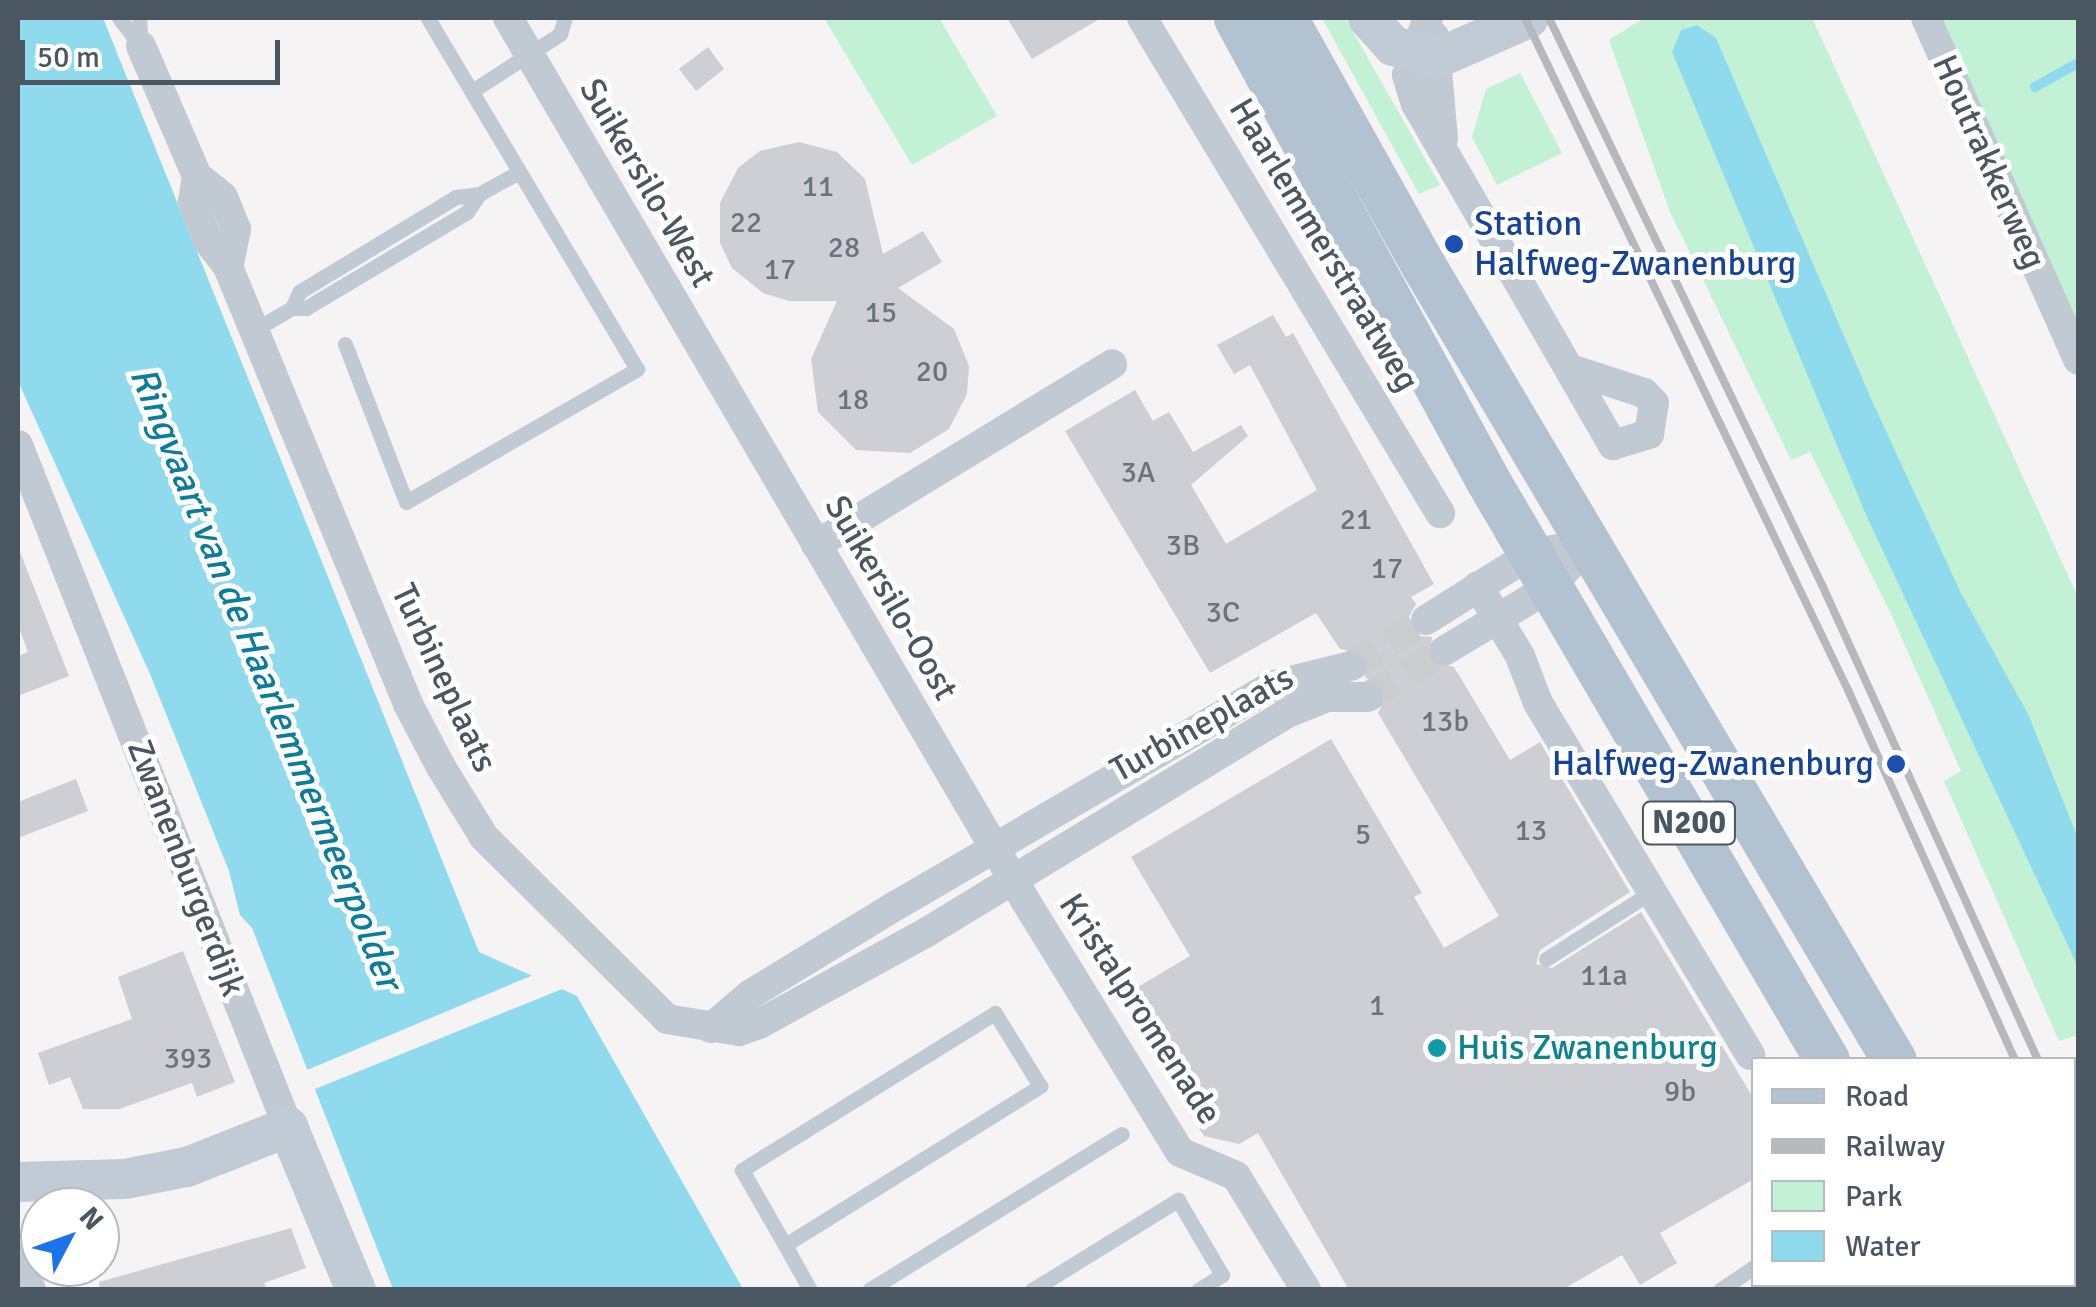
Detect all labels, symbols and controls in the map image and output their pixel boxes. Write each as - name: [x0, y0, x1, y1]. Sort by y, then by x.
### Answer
- scale bar: [25, 20, 285, 82]
- text: 50 m: [37, 39, 100, 76]
- street label: Houtrakkerweg: [1923, 48, 2055, 276]
- street label: Suikersilo-West: [570, 71, 724, 295]
- street label: Haarlemmerstraatweg: [1220, 91, 1428, 399]
- house number: 11: [802, 169, 834, 205]
- place label: Station Halfweg-Zwanenburg: [1474, 203, 1796, 285]
- house number: 22: [730, 205, 762, 241]
- house number: 28: [828, 230, 860, 266]
- marker: Station Halfweg-Zwanenburg: [1443, 233, 1465, 255]
- house number: 17: [764, 252, 796, 288]
- house number: 15: [865, 295, 897, 331]
- house number: 20: [916, 354, 948, 390]
- water label: Ringvaart van de Haarlemmermeerpolder: [120, 360, 412, 996]
- house number: 18: [837, 382, 869, 418]
- house number: 3A: [1121, 455, 1155, 491]
- street label: Suikersilo-Oost: [816, 488, 966, 708]
- house number: 21: [1340, 502, 1372, 538]
- house number: 3B: [1166, 528, 1200, 564]
- house number: 17: [1371, 551, 1403, 587]
- street label: Turbineplaats: [382, 577, 506, 779]
- house number: 3C: [1206, 595, 1240, 631]
- street label: Turbineplaats: [1103, 657, 1301, 791]
- house number: 13b: [1421, 704, 1469, 740]
- street label: Zwanenburgerdijk: [118, 734, 254, 1002]
- place label: Halfweg-Zwanenburg: [1552, 743, 1874, 785]
- marker: Halfweg-Zwanenburg: [1883, 751, 1909, 777]
- road number: N200: [1642, 796, 1736, 850]
- house number: 13: [1515, 813, 1547, 849]
- house number: 5: [1355, 817, 1371, 853]
- street label: Kristalpromenade: [1050, 886, 1230, 1132]
- house number: 11a: [1580, 958, 1628, 994]
- house number: 1: [1369, 988, 1385, 1024]
- place label: Huis Zwanenburg: [1457, 1027, 1718, 1069]
- marker: Huis Zwanenburg: [1426, 1037, 1448, 1059]
- house number: 393: [164, 1041, 212, 1077]
- legend: [1751, 1057, 2076, 1287]
- house number: 9b: [1664, 1074, 1696, 1110]
- text: Road: [1845, 1078, 1909, 1115]
- text: Railway: [1845, 1128, 1945, 1165]
- text: Park: [1845, 1178, 1903, 1215]
- north arrow: [20, 1187, 120, 1287]
- text: N: [72, 1200, 110, 1237]
- text: Water: [1845, 1228, 1921, 1265]

